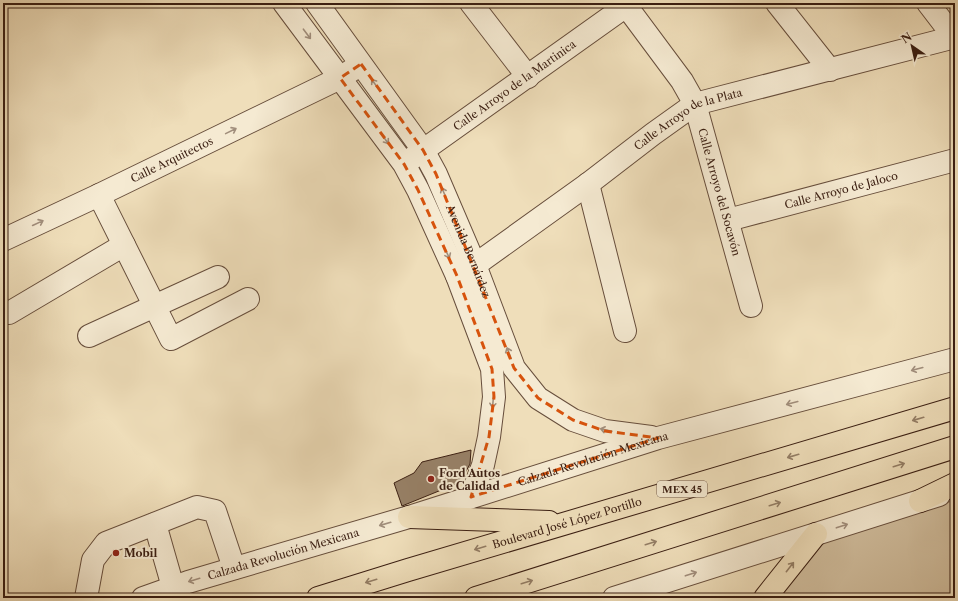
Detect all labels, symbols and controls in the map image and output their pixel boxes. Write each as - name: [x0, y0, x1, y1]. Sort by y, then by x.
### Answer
- north arrow: [892, 26, 932, 66]
- one-way arrow: [303, 29, 312, 40]
- text: N: [899, 29, 915, 46]
- street label: Calle Arroyo de la Martinica: [450, 37, 579, 134]
- one-way arrow: [371, 78, 379, 89]
- street label: Calle Arroyo de la Plata: [631, 85, 744, 153]
- one-way arrow: [225, 127, 237, 134]
- street label: Calle Arroyo del Socavón: [695, 127, 744, 258]
- one-way arrow: [381, 133, 389, 144]
- street label: Calle Arquitectos: [128, 134, 216, 186]
- street label: Calle Arroyo de Jaloco: [783, 168, 900, 212]
- one-way arrow: [440, 188, 447, 200]
- street label: Avenida Bernárdez: [443, 201, 494, 300]
- one-way arrow: [32, 219, 44, 226]
- one-way arrow: [444, 246, 451, 258]
- one-way arrow: [504, 347, 512, 359]
- one-way arrow: [911, 366, 924, 374]
- one-way arrow: [489, 395, 497, 408]
- one-way arrow: [785, 399, 798, 407]
- one-way arrow: [911, 416, 924, 423]
- one-way arrow: [599, 426, 612, 434]
- street label: Calzada Revolución Mexicana: [516, 429, 670, 489]
- one-way arrow: [787, 453, 800, 460]
- one-way arrow: [892, 461, 905, 468]
- place label: Ford Autos de Calidad: [439, 466, 500, 493]
- marker: Ford Autos de Calidad: [426, 474, 436, 484]
- road number: MEX 45: [657, 481, 707, 497]
- street label: Boulevard José López Portillo: [491, 494, 643, 552]
- one-way arrow: [768, 500, 781, 507]
- one-way arrow: [379, 521, 392, 528]
- one-way arrow: [835, 522, 848, 529]
- street label: Calzada Revolución Mexicana: [206, 525, 361, 583]
- one-way arrow: [644, 539, 657, 546]
- one-way arrow: [474, 545, 487, 552]
- place label: Mobil: [124, 546, 158, 560]
- marker: Mobil: [111, 548, 121, 558]
- one-way arrow: [785, 562, 794, 573]
- one-way arrow: [685, 569, 697, 577]
- one-way arrow: [188, 577, 200, 585]
- one-way arrow: [365, 578, 378, 585]
- one-way arrow: [520, 578, 533, 585]

